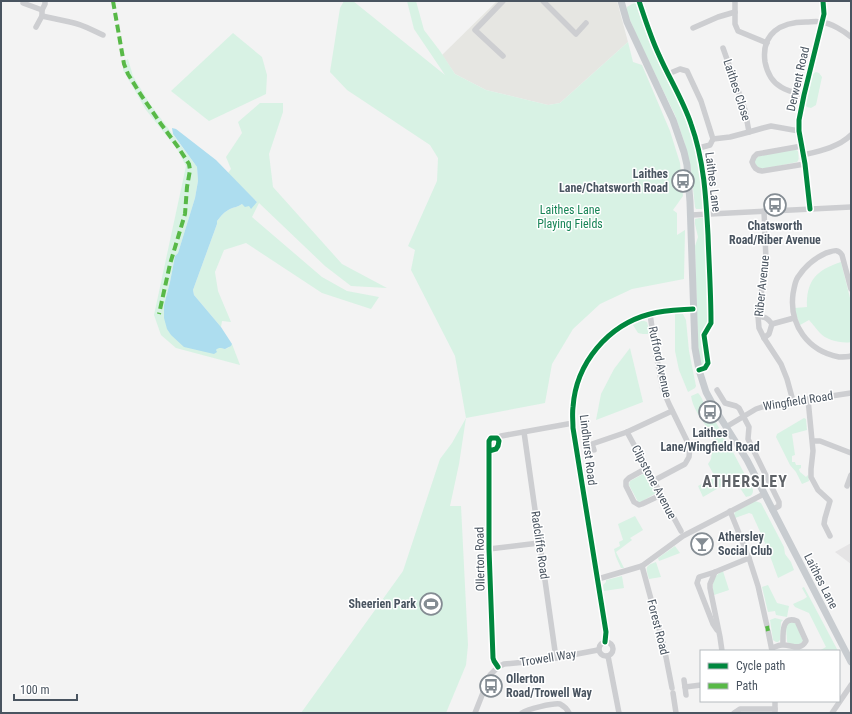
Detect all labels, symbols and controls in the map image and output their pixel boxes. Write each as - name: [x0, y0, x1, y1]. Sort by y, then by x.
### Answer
- street label: Derwent Road: [784, 45, 812, 113]
- street label: Laithes Close: [720, 57, 754, 123]
- street label: Laithes Lane: [702, 151, 724, 213]
- place label: Laithes Lane/Chatsworth Road: [559, 167, 669, 195]
- bus stop icon: Laithes Lane/Chatsworth Road: [670, 168, 696, 194]
- bus stop icon: Chatsworth Road/Riber Avenue: [762, 192, 788, 218]
- park label: Laithes Lane Playing Fields: [537, 203, 603, 231]
- place label: Chatsworth Road/Riber Avenue: [729, 219, 821, 247]
- street label: Riber Avenue: [752, 254, 772, 317]
- street label: Rufford Avenue: [646, 325, 674, 399]
- street label: Wingfield Road: [762, 389, 834, 413]
- bus stop icon: Laithes Lane/Wingfield Road: [697, 399, 723, 425]
- street label: Lindhurst Road: [577, 414, 599, 486]
- place label: Laithes Lane/Wingfield Road: [660, 426, 760, 454]
- street label: Clipstone Avenue: [629, 443, 680, 522]
- district label: ATHERSLEY: [702, 472, 788, 491]
- street label: Radcliffe Road: [528, 510, 552, 580]
- street label: Ollerton Road: [472, 527, 488, 591]
- place label: Athersley Social Club: [718, 530, 772, 558]
- bar icon: Athersley Social Club: [689, 531, 715, 557]
- street label: Laithes Lane: [801, 551, 841, 611]
- sports icon: Sheerien Park: [418, 591, 444, 617]
- place label: Sheerien Park: [349, 597, 416, 611]
- street label: Forest Road: [644, 598, 672, 656]
- street label: Trowell Way: [519, 647, 577, 669]
- legend: [700, 650, 840, 702]
- text: Cycle path: [736, 659, 786, 673]
- place label: Ollerton Road/Trowell Way: [506, 672, 593, 700]
- bus stop icon: Ollerton Road/Trowell Way: [478, 673, 504, 699]
- scale bar: [14, 676, 77, 702]
- text: Path: [736, 679, 758, 693]
- text: 100 m: [20, 683, 50, 697]

